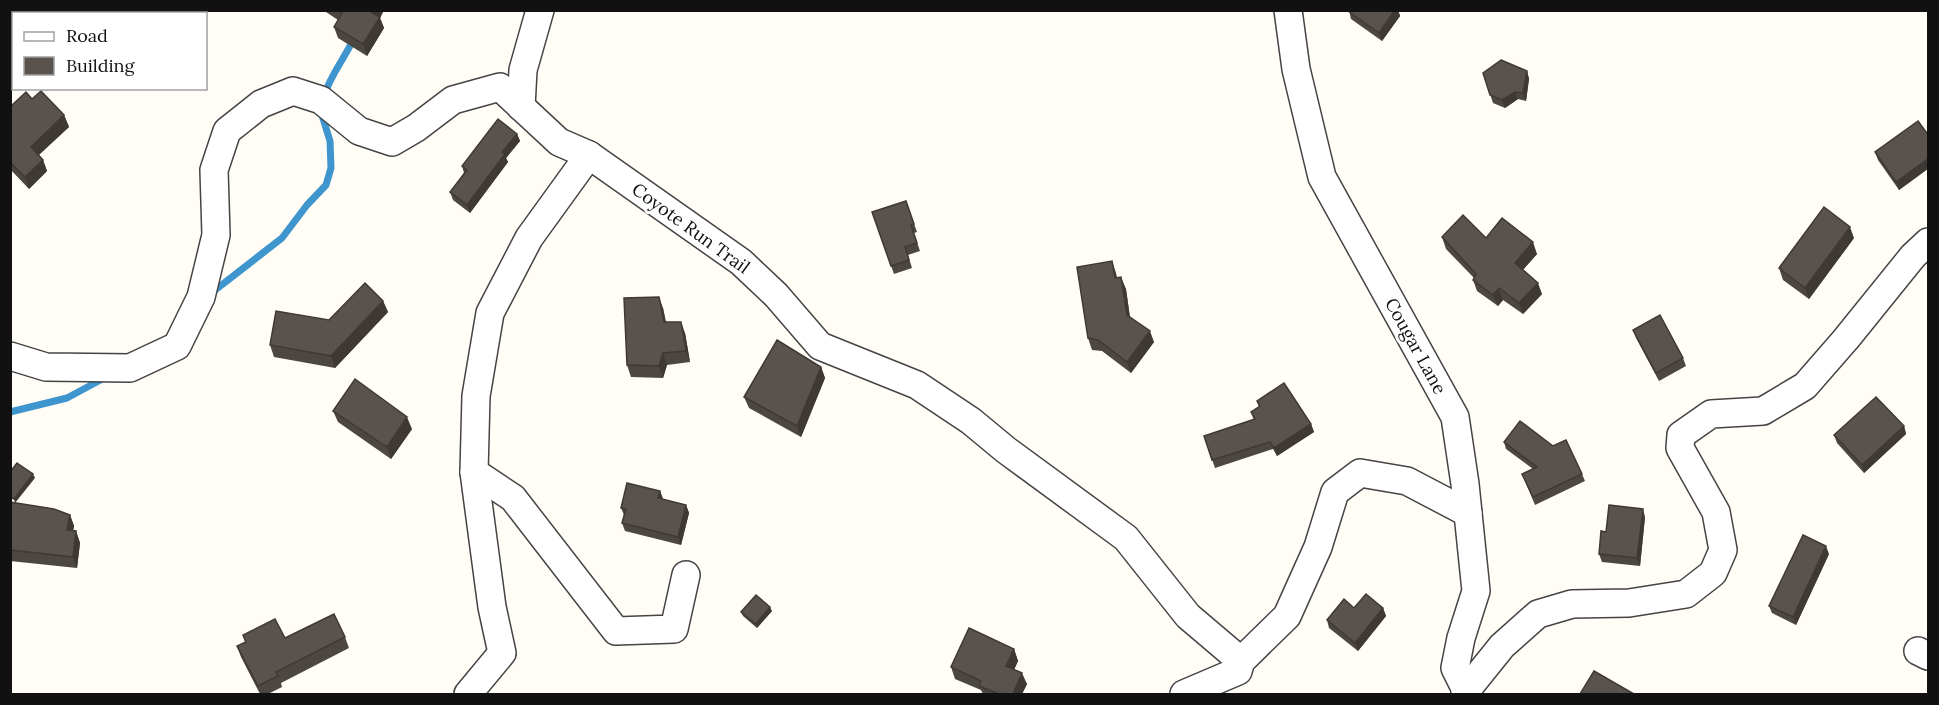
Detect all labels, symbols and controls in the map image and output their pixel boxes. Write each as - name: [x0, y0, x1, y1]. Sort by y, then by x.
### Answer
- legend: [12, 12, 207, 90]
- text: Road: [66, 24, 108, 47]
- text: Building: [66, 54, 136, 77]
- street label: Coyote Run Trail: [628, 178, 755, 279]
- street label: Cougar Lane: [1380, 294, 1452, 398]

